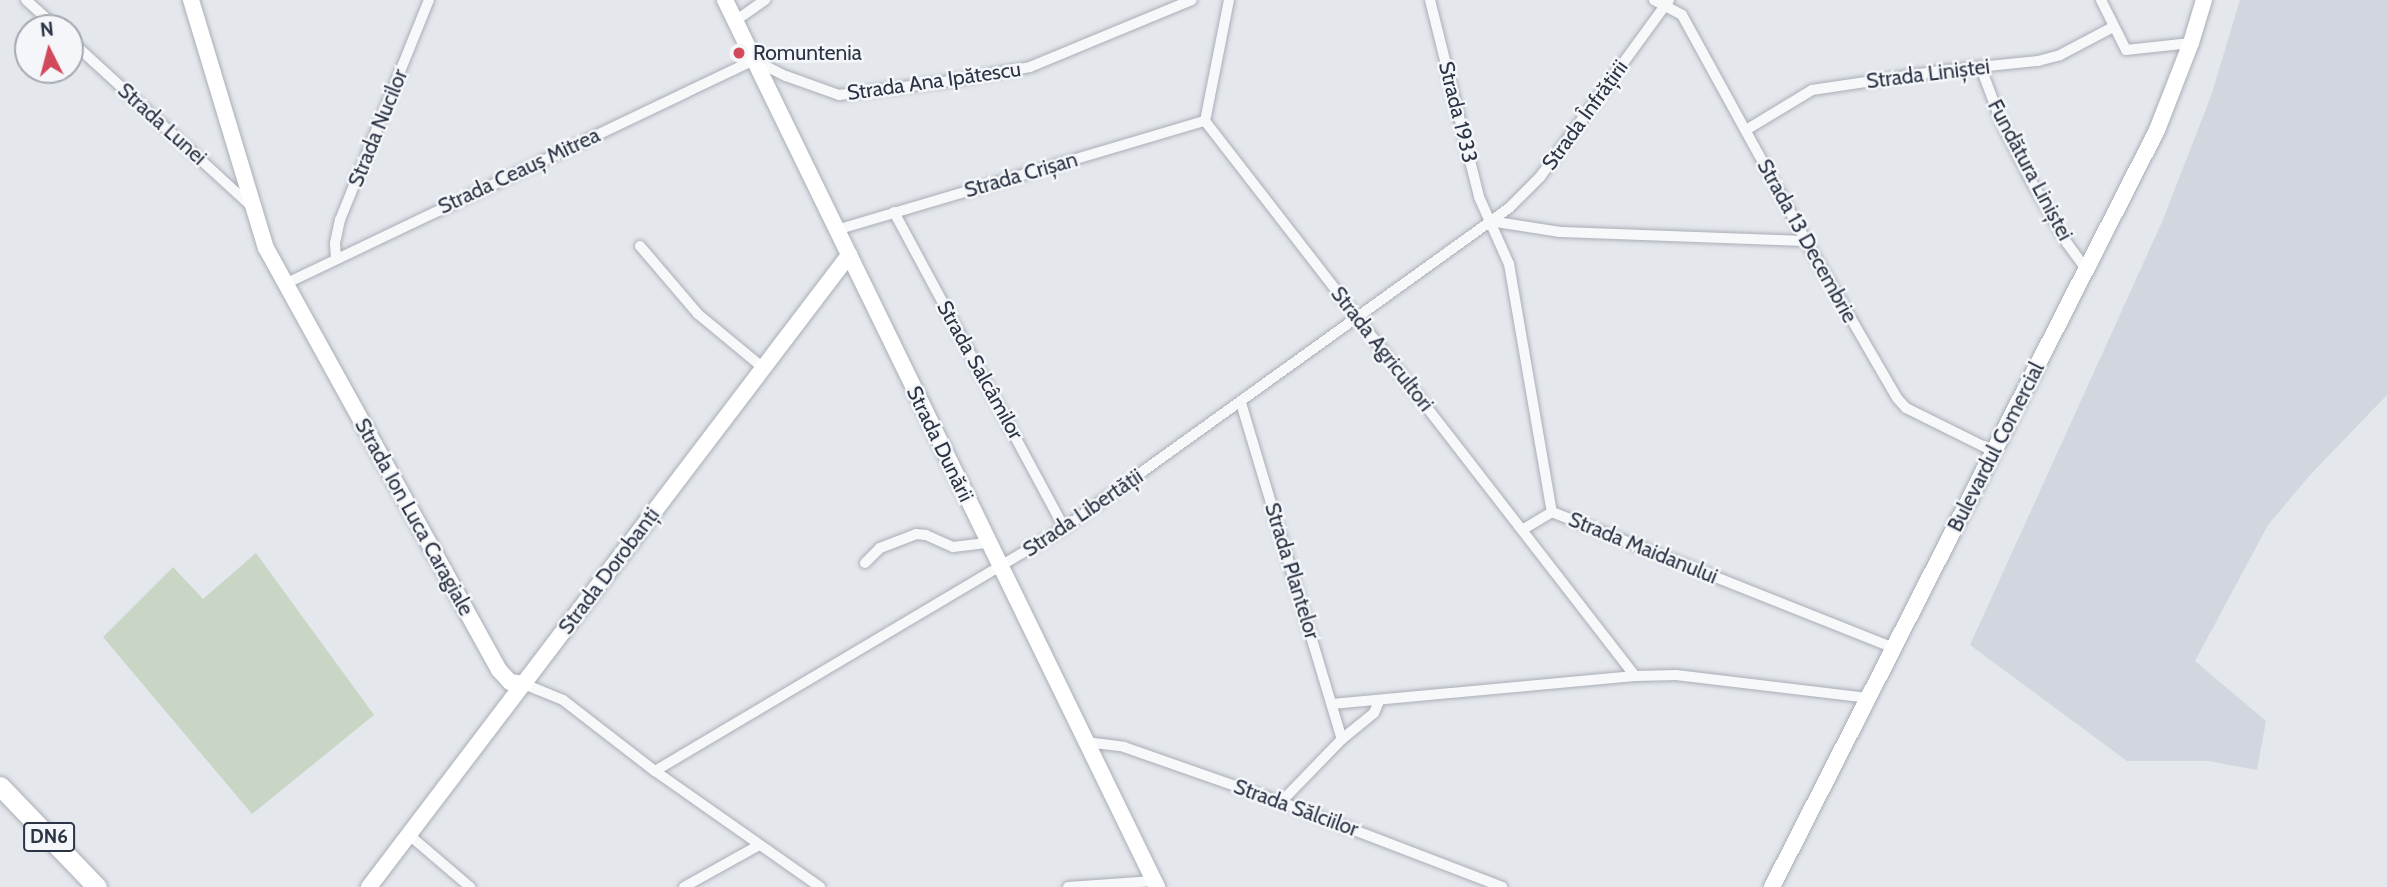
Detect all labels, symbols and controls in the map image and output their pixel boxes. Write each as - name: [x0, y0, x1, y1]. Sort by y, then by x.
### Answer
- north arrow: [14, 14, 84, 84]
- text: N: [39, 17, 55, 42]
- place label: Romuntenia: [753, 40, 862, 66]
- marker: Romuntenia: [731, 45, 747, 61]
- street label: Strada Liniștei: [1865, 54, 1991, 94]
- street label: Strada Înfrățirii: [1537, 55, 1633, 175]
- street label: Strada Ana Ipătescu: [845, 56, 1023, 106]
- street label: Strada 1933: [1433, 59, 1483, 165]
- street label: Strada Nucilor: [343, 66, 413, 190]
- street label: Strada Lunei: [113, 78, 211, 170]
- street label: Fundătura Liniștei: [1982, 95, 2078, 245]
- street label: Strada Ceauș Mitrea: [434, 122, 604, 220]
- street label: Strada Crișan: [962, 147, 1080, 203]
- street label: Strada 13 Decembrie: [1752, 155, 1862, 327]
- street label: Strada Agricultori: [1325, 282, 1439, 416]
- street label: Strada Salcâmilor: [931, 296, 1029, 444]
- street label: Bulevardul Comercial: [1942, 358, 2050, 536]
- street label: Strada Dunării: [901, 382, 979, 506]
- street label: Strada Ion Luca Caragiale: [349, 414, 479, 620]
- street label: Strada Libertății: [1018, 464, 1148, 562]
- street label: Strada Plantelor: [1259, 500, 1325, 642]
- street label: Strada Dorobanți: [553, 503, 665, 639]
- street label: Strada Maidanului: [1565, 507, 1721, 589]
- street label: Strada Sălciilor: [1230, 774, 1362, 842]
- road number: DN6: [23, 822, 75, 852]

